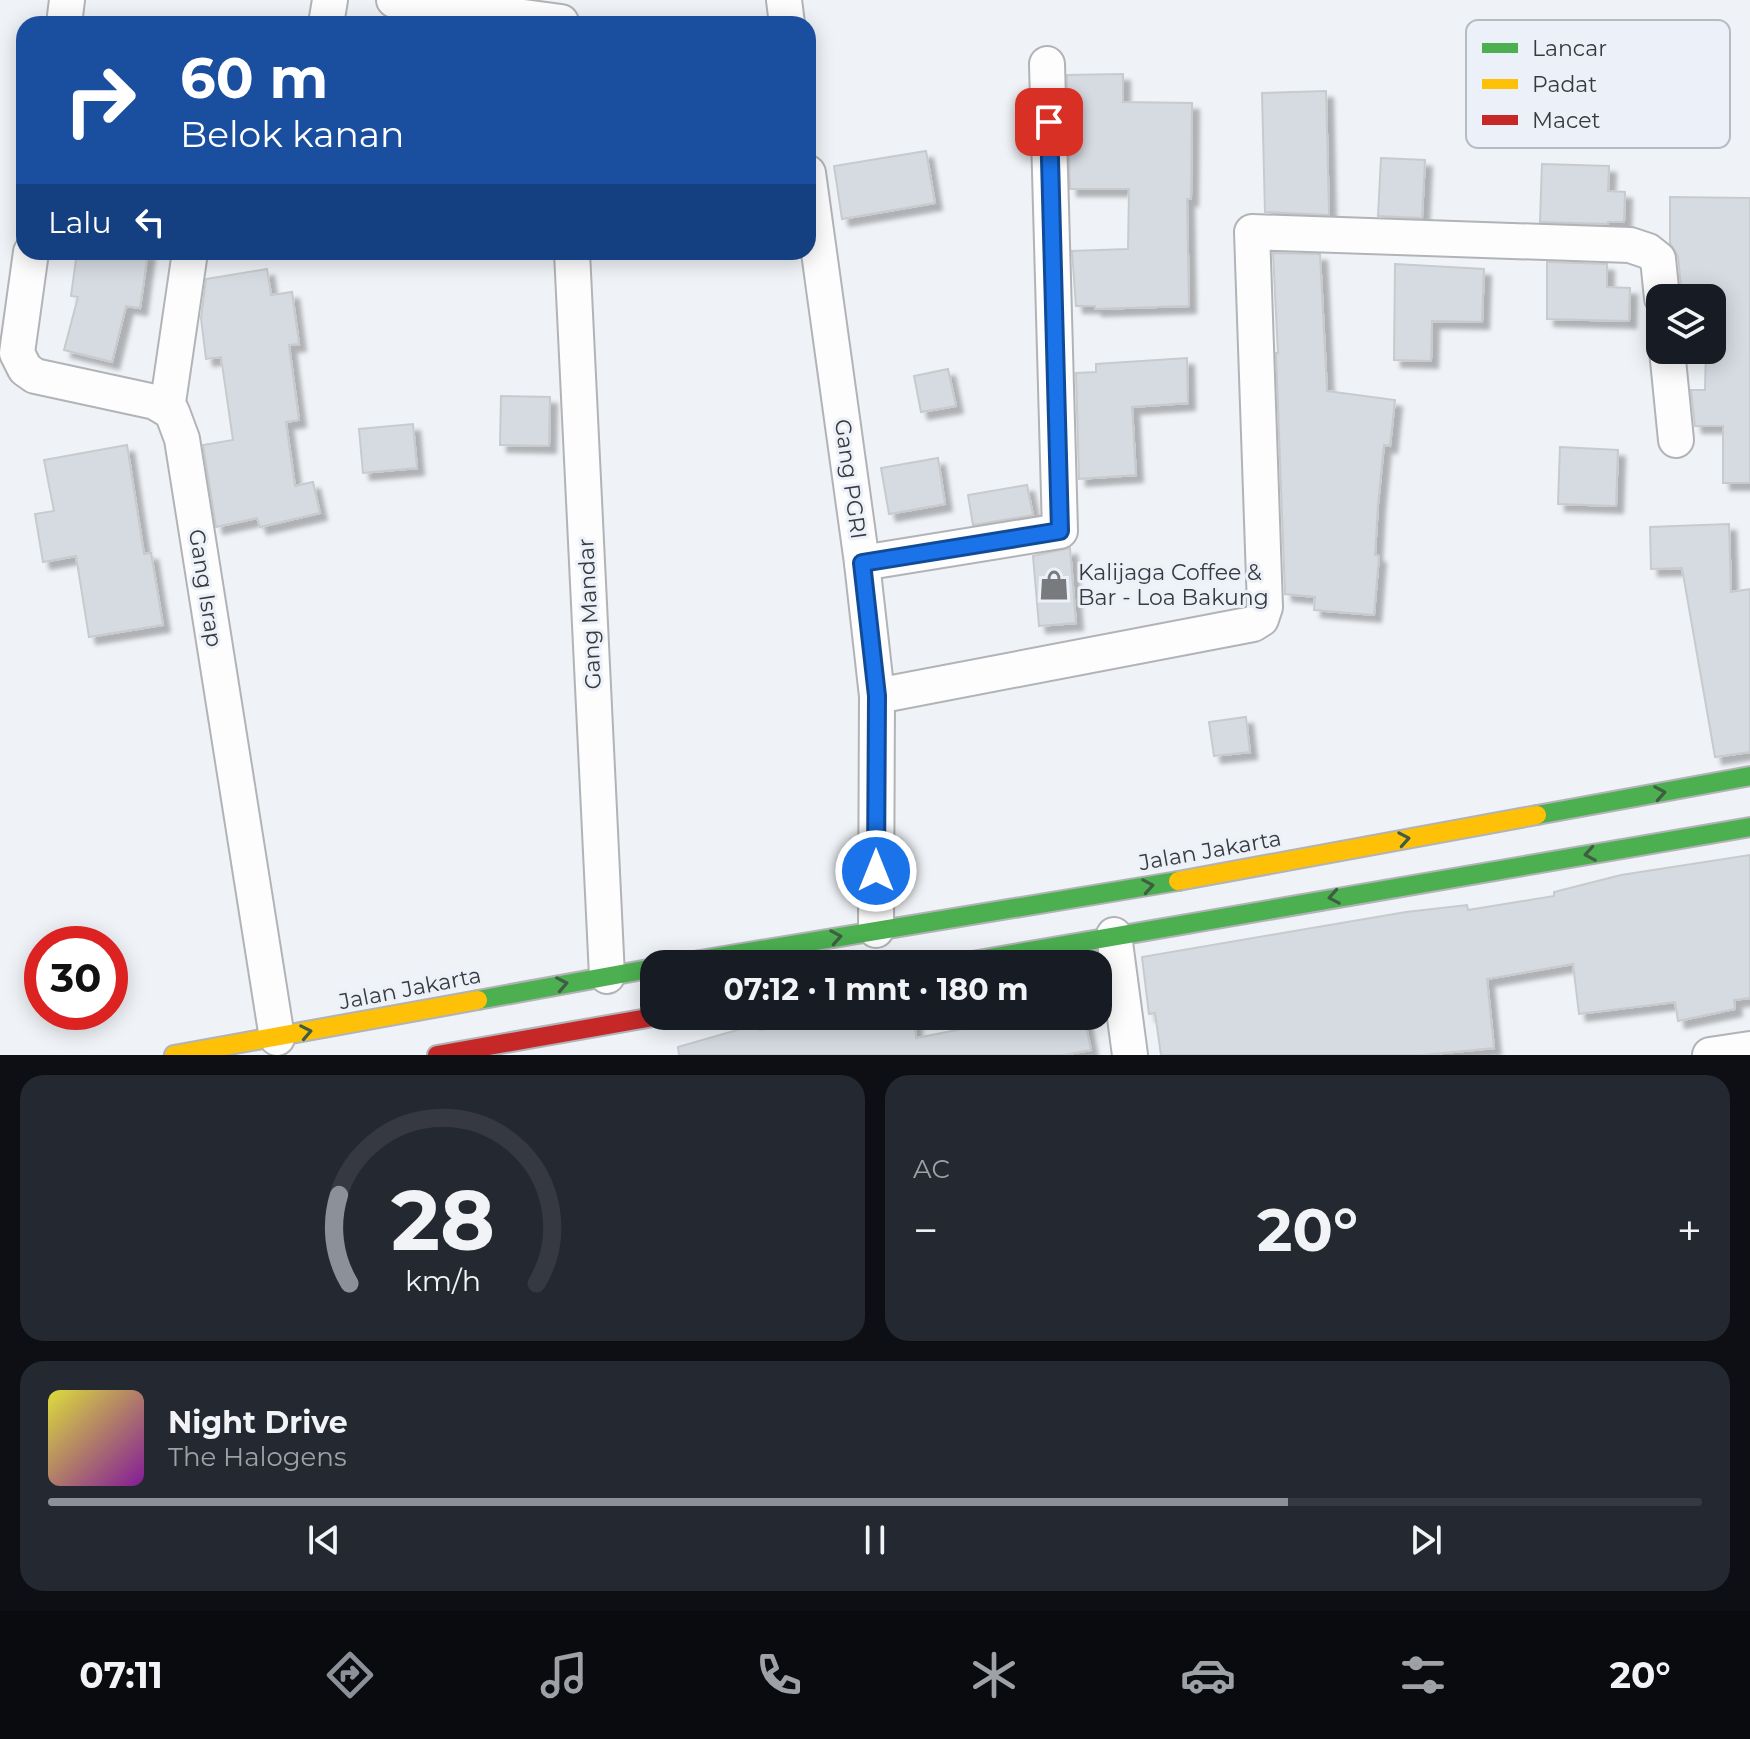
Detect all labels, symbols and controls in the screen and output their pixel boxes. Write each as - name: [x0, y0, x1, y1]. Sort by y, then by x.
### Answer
- legend: [1466, 20, 1730, 148]
- text: Lancar: [1532, 35, 1607, 62]
- text: 60 m: [180, 44, 328, 112]
- icon: right: [48, 48, 152, 152]
- text: Padat: [1532, 71, 1597, 98]
- pin: [1015, 88, 1083, 156]
- icon: arrive: [1027, 100, 1071, 144]
- text: Macet: [1532, 107, 1600, 134]
- text: Belok kanan: [180, 112, 404, 156]
- icon: left: [128, 200, 172, 244]
- text: Lalu: [48, 204, 112, 241]
- map controls: [1646, 284, 1726, 364]
- button: layers: [1646, 284, 1726, 364]
- street label: Gang PGRI: [829, 417, 872, 541]
- street label: Gang Israp: [183, 527, 228, 649]
- street label: Gang Mandar: [572, 538, 607, 690]
- place label: Kalijaga Coffee & Bar - Loa Bakung: [1078, 559, 1269, 611]
- shop icon: Kalijaga Coffee & Bar - Loa Bakung: [1037, 568, 1071, 602]
- one-way arrow: [1653, 785, 1666, 802]
- street label: Jalan Jakarta: [1136, 825, 1283, 876]
- position arrow: [834, 829, 918, 913]
- one-way arrow: [1397, 832, 1411, 849]
- one-way arrow: [1583, 845, 1597, 862]
- one-way arrow: [1141, 879, 1155, 896]
- one-way arrow: [1327, 888, 1341, 905]
- speed limit sign: 30: [24, 926, 128, 1030]
- one-way arrow: [829, 929, 843, 946]
- street label: Jalan Jakarta: [336, 961, 483, 1016]
- text: 07:12 · 1 mnt · 180 m: [723, 971, 1029, 1008]
- one-way arrow: [555, 977, 569, 994]
- one-way arrow: [300, 1025, 313, 1042]
- text: AC: [913, 1153, 950, 1185]
- text: 28: [391, 1169, 495, 1271]
- text: 20°: [1257, 1193, 1358, 1266]
- text: −: [913, 1203, 938, 1257]
- text: +: [1677, 1203, 1702, 1257]
- text: km/h: [404, 1263, 481, 1298]
- text: Night Drive: [168, 1404, 348, 1441]
- text: The Halogens: [168, 1441, 347, 1473]
- icon: previous: [302, 1518, 346, 1562]
- icon: pause: [853, 1518, 897, 1562]
- icon: next: [1404, 1518, 1448, 1562]
- icon: directions: [322, 1647, 378, 1703]
- icon: music: [536, 1647, 592, 1703]
- icon: phone: [751, 1647, 807, 1703]
- icon: climate: [966, 1647, 1022, 1703]
- icon: car: [1180, 1647, 1236, 1703]
- icon: filters: [1395, 1647, 1451, 1703]
- text: 07:11: [79, 1653, 163, 1697]
- text: 20°: [1610, 1653, 1671, 1697]

